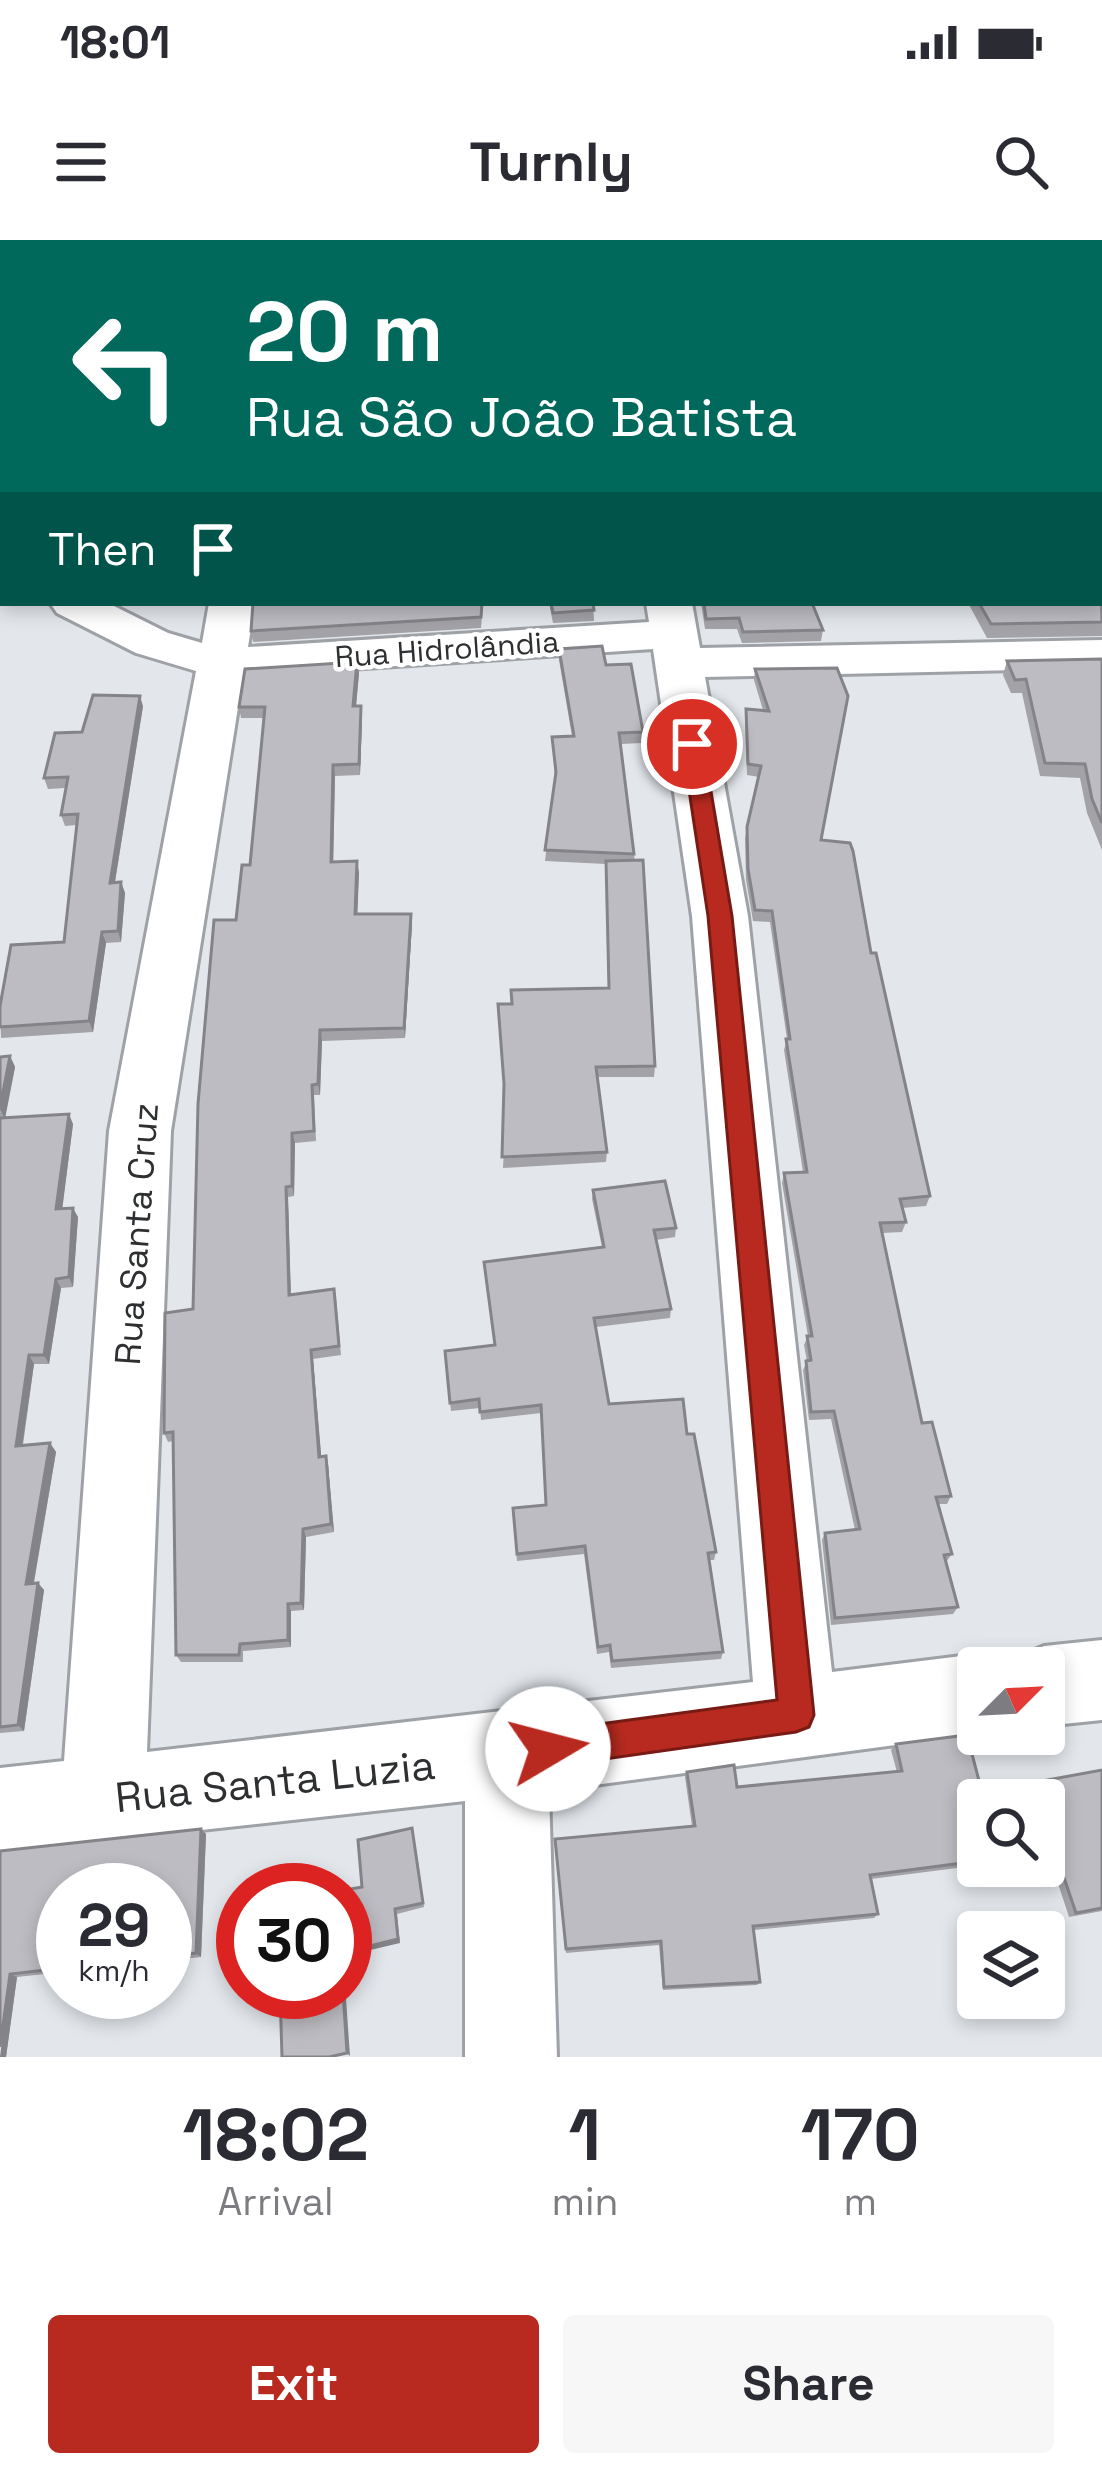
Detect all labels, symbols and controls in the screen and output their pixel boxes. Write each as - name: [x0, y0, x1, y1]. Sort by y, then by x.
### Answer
- text: 18:01: [60, 14, 170, 71]
- text: Turnly: [469, 128, 633, 197]
- icon: menu: [48, 129, 114, 195]
- icon: search: [988, 129, 1054, 195]
- text: 20 m: [246, 278, 443, 386]
- icon: left: [48, 288, 204, 444]
- text: Rua São João Batista: [246, 383, 797, 452]
- icon: arrive: [180, 516, 246, 582]
- text: Then: [48, 521, 156, 578]
- street label: Rua Hidrolândia: [333, 622, 561, 676]
- pin: [641, 693, 743, 795]
- icon: arrive: [659, 711, 725, 777]
- street label: Rua Santa Cruz: [105, 1101, 169, 1367]
- north arrow: [957, 1647, 1065, 1755]
- map controls: [957, 1647, 1065, 2019]
- position arrow: [485, 1686, 611, 1812]
- street label: Rua Santa Luzia: [113, 1738, 437, 1824]
- button: search: [957, 1779, 1065, 1887]
- speed limit sign: 30: [216, 1863, 372, 2019]
- text: 29: [78, 1887, 150, 1964]
- button: layers: [957, 1911, 1065, 2019]
- text: km/h: [78, 1951, 150, 1990]
- text: 18:02: [182, 2089, 369, 2181]
- text: 1: [569, 2089, 601, 2181]
- text: 170: [801, 2089, 920, 2181]
- text: Arrival: [218, 2177, 334, 2226]
- text: min: [551, 2177, 618, 2226]
- text: m: [843, 2177, 877, 2226]
- button: Exit: [48, 2315, 539, 2453]
- button: Share: [563, 2315, 1054, 2453]

